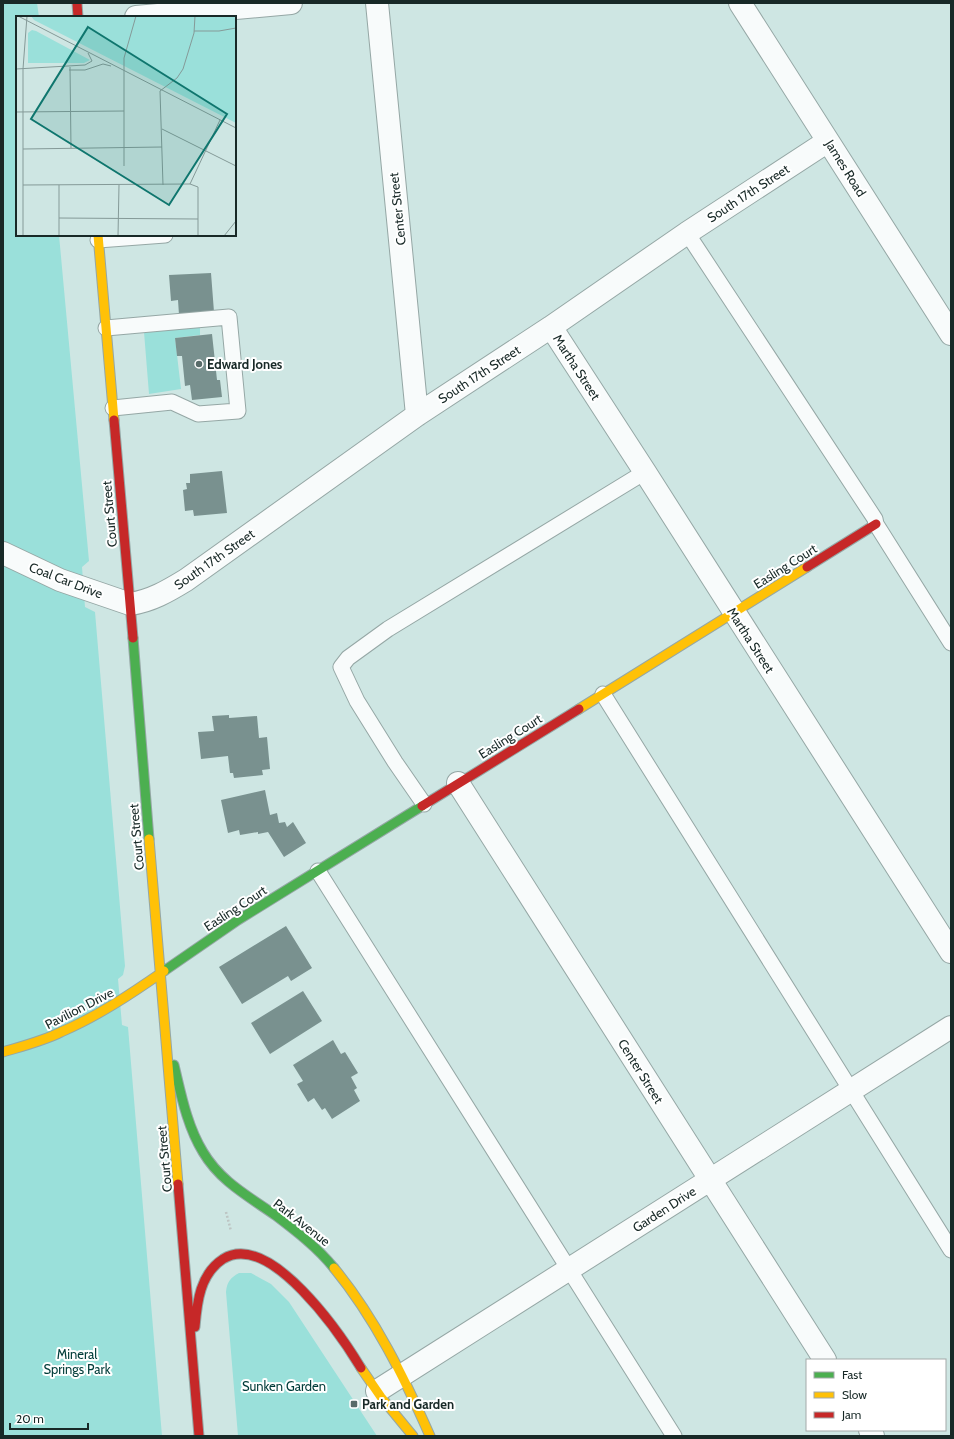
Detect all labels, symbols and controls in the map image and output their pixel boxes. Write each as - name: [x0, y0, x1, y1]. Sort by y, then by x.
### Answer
- inset map: [16, 16, 236, 236]
- street label: James Road: [822, 136, 870, 199]
- street label: South 17th Street: [704, 160, 792, 225]
- street label: Center Street: [385, 171, 409, 246]
- street label: Martha Street: [550, 331, 604, 403]
- street label: South 17th Street: [435, 341, 523, 406]
- place label: Edward Jones: [207, 356, 283, 372]
- marker: Edward Jones: [194, 359, 204, 369]
- street label: Court Street: [98, 480, 120, 548]
- street label: South 17th Street: [171, 525, 258, 593]
- street label: Easling Court: [750, 540, 820, 592]
- street label: Coal Car Drive: [27, 559, 105, 602]
- street label: Martha Street: [724, 604, 778, 676]
- street label: Easling Court: [475, 710, 545, 762]
- street label: Court Street: [125, 803, 147, 871]
- street label: Easling Court: [201, 881, 270, 934]
- street label: Pavilion Drive: [42, 984, 116, 1032]
- street label: Center Street: [615, 1036, 667, 1107]
- street label: Court Street: [153, 1125, 175, 1193]
- street label: Garden Drive: [629, 1182, 699, 1235]
- street label: Park Avenue: [270, 1195, 334, 1249]
- park label: Mineral Springs Park: [43, 1346, 111, 1377]
- legend: [806, 1359, 946, 1431]
- text: Fast: [842, 1367, 862, 1382]
- park label: Sunken Garden: [242, 1378, 326, 1394]
- text: Slow: [842, 1387, 867, 1402]
- place label: Park and Garden: [362, 1396, 454, 1412]
- marker: Park and Garden: [349, 1399, 359, 1409]
- scale bar: [10, 1405, 88, 1431]
- text: Jam: [841, 1407, 861, 1422]
- text: 20 m: [16, 1411, 44, 1426]

